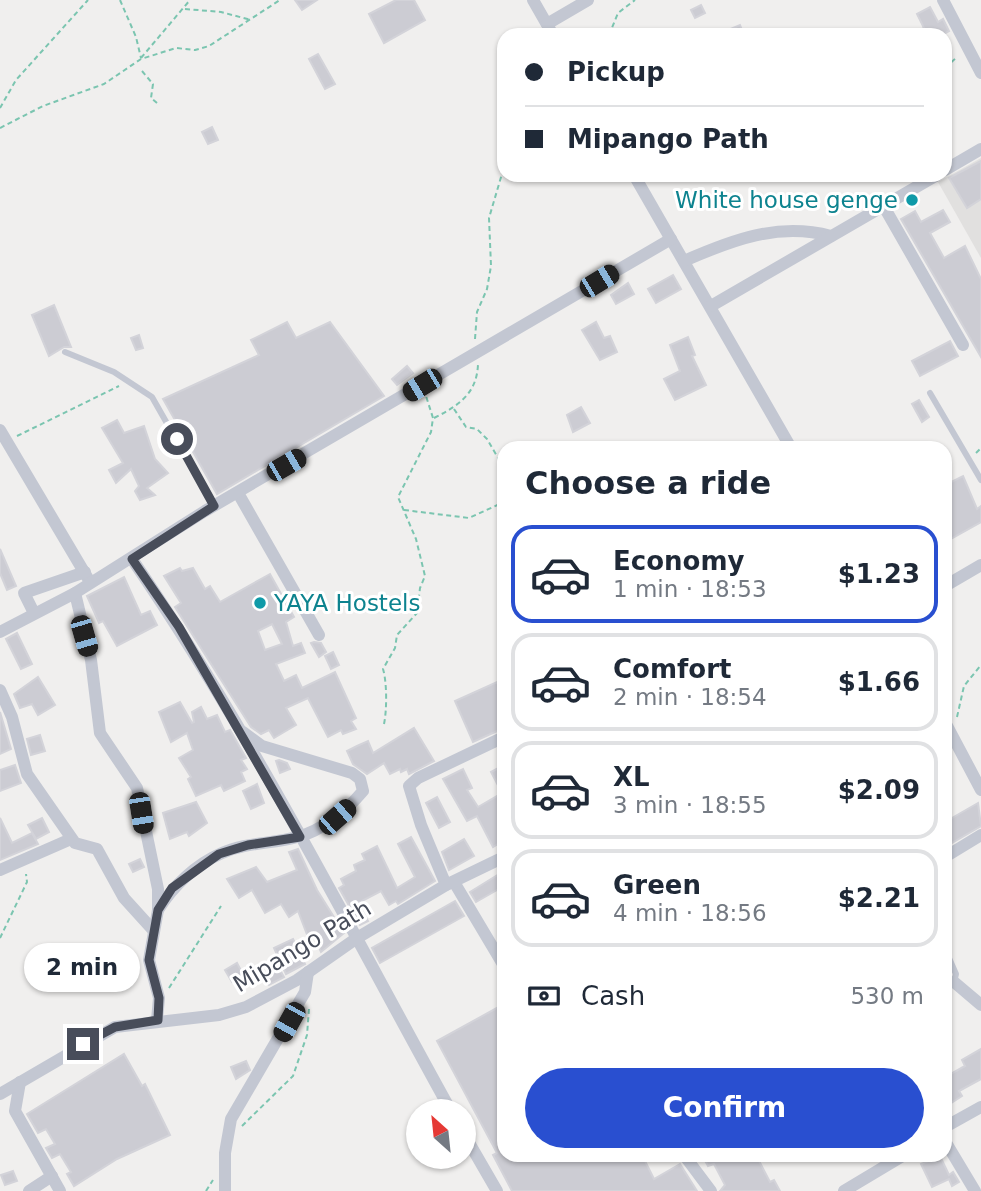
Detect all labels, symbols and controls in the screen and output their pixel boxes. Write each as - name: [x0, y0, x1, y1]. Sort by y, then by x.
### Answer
- text: Pickup: [567, 57, 665, 87]
- text: Mipango Path: [567, 124, 769, 154]
- place label: White house genge: [675, 187, 898, 213]
- marker: White house genge: [904, 192, 920, 208]
- car: [576, 261, 623, 301]
- car: [399, 365, 446, 405]
- route start: [161, 423, 193, 455]
- car: [263, 445, 310, 485]
- text: Choose a ride: [525, 464, 771, 502]
- icon: car: [529, 543, 592, 606]
- text: Economy: [613, 546, 744, 576]
- text: $1.23: [838, 559, 920, 589]
- text: 1 min · 18:53: [613, 576, 767, 602]
- place label: YAYA Hostels: [273, 590, 420, 616]
- marker: YAYA Hostels: [252, 595, 268, 611]
- car: [69, 613, 100, 659]
- icon: car: [529, 651, 592, 714]
- text: Comfort: [613, 654, 731, 684]
- text: $1.66: [838, 667, 920, 697]
- text: 2 min · 18:54: [613, 684, 767, 710]
- icon: car: [529, 759, 592, 822]
- text: XL: [613, 762, 650, 792]
- text: $2.09: [838, 775, 920, 805]
- car: [128, 791, 155, 835]
- text: 3 min · 18:55: [613, 792, 767, 818]
- car: [315, 795, 360, 839]
- icon: car: [529, 867, 592, 930]
- text: Green: [613, 870, 701, 900]
- text: $2.21: [838, 883, 920, 913]
- street label: Mipango Path: [228, 895, 376, 997]
- text: 4 min · 18:56: [613, 900, 767, 926]
- callout: 2 min: [25, 942, 141, 992]
- text: 2 min: [46, 954, 118, 980]
- icon: cash: [525, 977, 563, 1015]
- text: Cash: [581, 981, 645, 1011]
- text: 530 m: [850, 983, 924, 1009]
- car: [270, 999, 309, 1045]
- route end: [67, 1028, 99, 1060]
- button: Confirm: [525, 1068, 924, 1148]
- north arrow: [406, 1099, 476, 1169]
- map controls: [406, 1099, 476, 1169]

